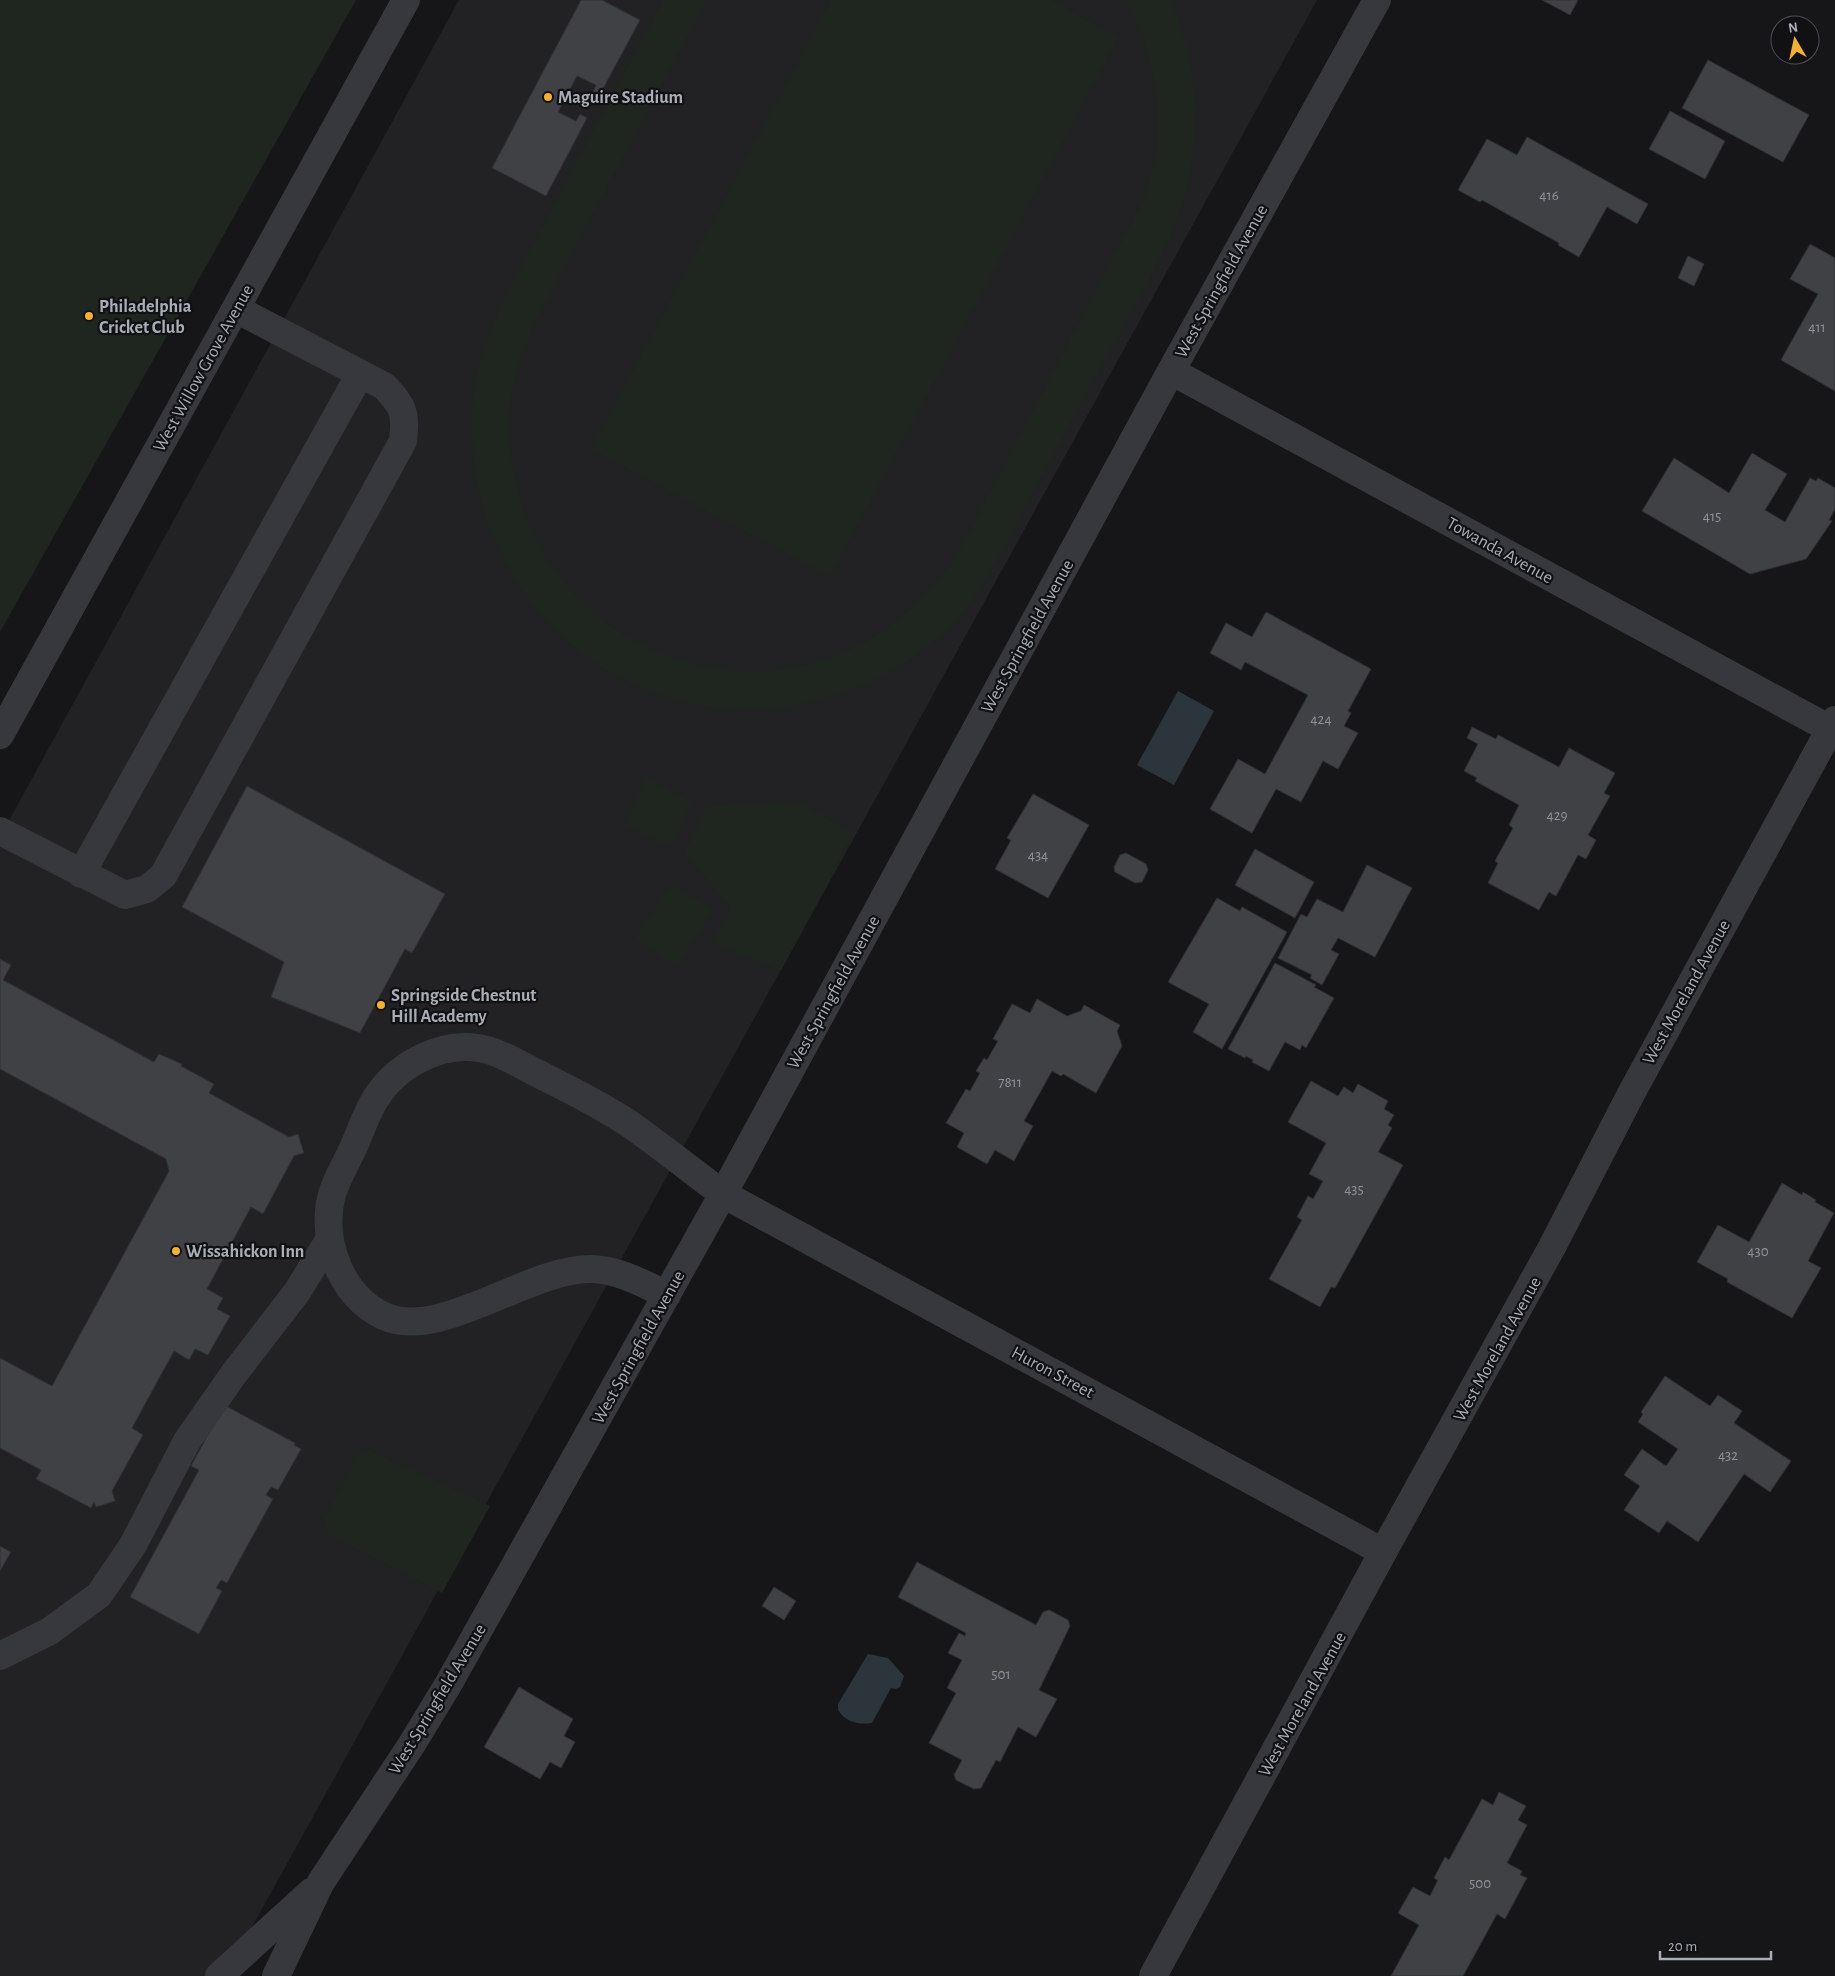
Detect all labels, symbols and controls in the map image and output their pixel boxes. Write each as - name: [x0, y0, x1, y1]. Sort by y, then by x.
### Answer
- north arrow: [1770, 15, 1820, 65]
- text: N: [1787, 20, 1799, 36]
- place label: Maguire Stadium: [558, 89, 683, 107]
- marker: Maguire Stadium: [542, 91, 554, 103]
- house number: 416: [1539, 188, 1559, 203]
- street label: West Springfield Avenue: [1172, 202, 1271, 361]
- street label: West Willow Grove Avenue: [150, 282, 257, 455]
- place label: Philadelphia Cricket Club: [99, 298, 192, 337]
- marker: Philadelphia Cricket Club: [83, 310, 95, 322]
- house number: 411: [1808, 320, 1826, 335]
- house number: 415: [1703, 509, 1721, 524]
- street label: Towanda Avenue: [1443, 514, 1556, 587]
- street label: West Springfield Avenue: [978, 557, 1077, 716]
- house number: 424: [1310, 712, 1332, 727]
- house number: 429: [1546, 808, 1568, 823]
- house number: 434: [1028, 848, 1048, 863]
- street label: West Springfield Avenue: [784, 913, 883, 1072]
- street label: West Moreland Avenue: [1640, 917, 1734, 1068]
- place label: Springside Chestnut Hill Academy: [391, 987, 536, 1026]
- marker: Springside Chestnut Hill Academy: [375, 999, 387, 1011]
- house number: 7811: [998, 1075, 1022, 1090]
- house number: 435: [1344, 1182, 1364, 1197]
- place label: Wissahickon Inn: [186, 1243, 304, 1261]
- house number: 430: [1747, 1244, 1769, 1259]
- marker: Wissahickon Inn: [170, 1245, 182, 1257]
- street label: West Springfield Avenue: [589, 1268, 688, 1427]
- street label: West Moreland Avenue: [1451, 1274, 1545, 1425]
- street label: Huron Street: [1008, 1344, 1097, 1402]
- house number: 432: [1718, 1448, 1738, 1463]
- street label: West Springfield Avenue: [386, 1621, 490, 1778]
- street label: West Moreland Avenue: [1256, 1629, 1350, 1780]
- house number: 501: [991, 1667, 1011, 1682]
- house number: 500: [1469, 1876, 1491, 1891]
- scale bar: [1660, 1928, 1771, 1960]
- text: 20 m: [1668, 1939, 1697, 1954]

